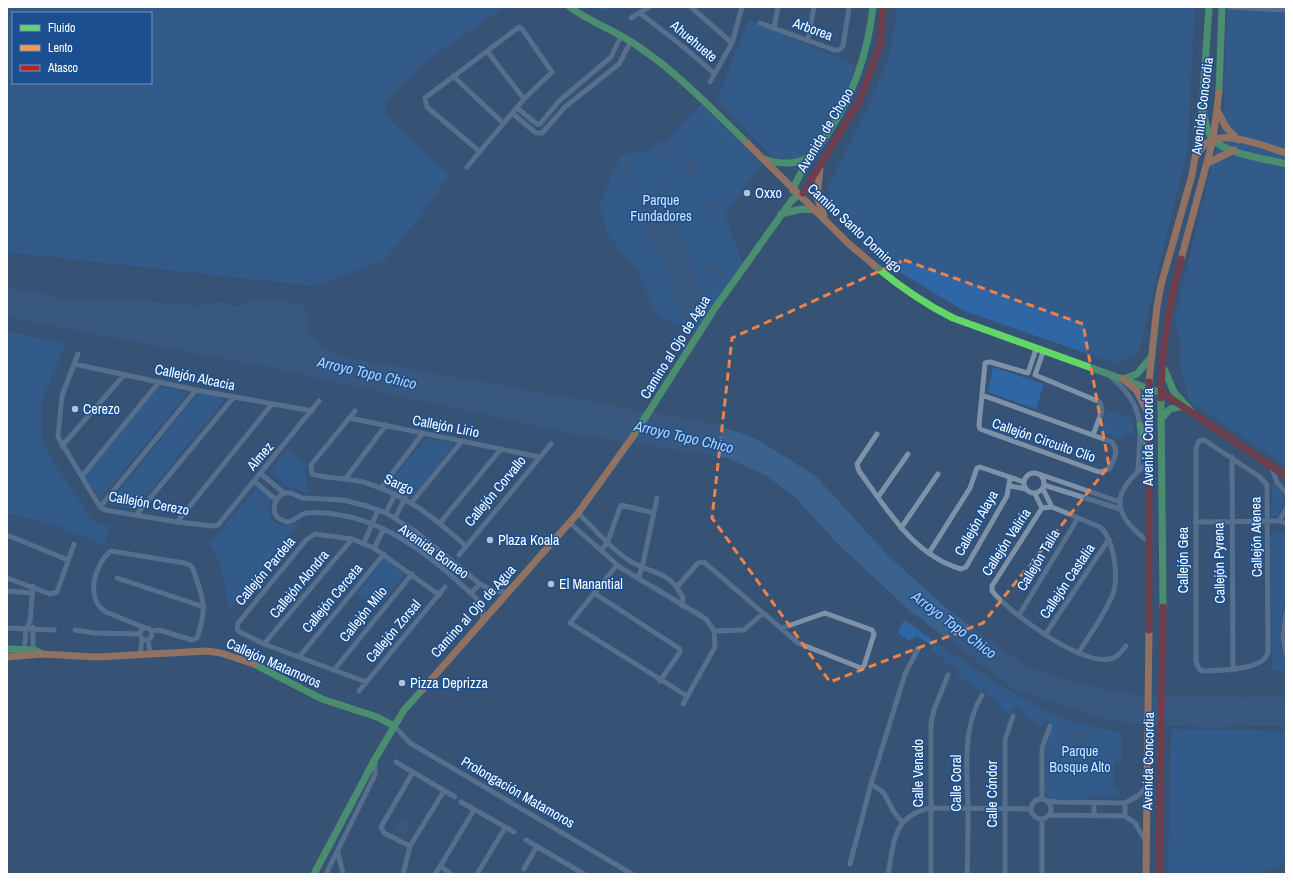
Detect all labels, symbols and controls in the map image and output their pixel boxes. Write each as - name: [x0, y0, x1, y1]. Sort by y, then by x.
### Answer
- legend: [12, 12, 152, 84]
- street label: Arborea: [790, 13, 836, 45]
- street label: Ahuehuete: [666, 16, 721, 66]
- text: Fluido: [48, 20, 75, 36]
- text: Lento: [48, 40, 73, 56]
- street label: Avenida Concordia: [1187, 56, 1217, 157]
- text: Atasco: [47, 60, 78, 76]
- street label: Avenida de Chopo: [792, 85, 857, 176]
- street label: Camino Santo Domingo: [804, 179, 906, 277]
- place label: Oxxo: [755, 184, 782, 202]
- marker: Oxxo: [742, 188, 752, 198]
- park label: Parque Fundadores: [630, 191, 692, 225]
- street label: Camino al Ojo de Agua: [636, 291, 714, 402]
- water label: Arroyo Topo Chico: [314, 351, 419, 394]
- street label: Callejón Alcacia: [153, 360, 237, 394]
- street label: Avenida Concordia: [1139, 387, 1157, 487]
- place label: Cerezo: [83, 400, 120, 418]
- marker: Cerezo: [70, 404, 80, 414]
- street label: Callejón Lirio: [411, 411, 481, 441]
- street label: Callejón Circuito Clío: [990, 414, 1098, 466]
- water label: Arroyo Topo Chico: [631, 415, 736, 458]
- street label: Almez: [242, 438, 277, 475]
- street label: Callejón Corvallo: [460, 452, 530, 530]
- street label: Sargo: [381, 470, 417, 498]
- street label: Callejón Alaya: [950, 486, 1002, 559]
- street label: Callejón Cerezo: [107, 487, 191, 519]
- street label: Callejón Atenea: [1246, 496, 1266, 577]
- street label: Callejón Valiria: [977, 504, 1035, 579]
- street label: Avenida Borneo: [395, 519, 473, 582]
- street label: Callejón Pyrena: [1209, 522, 1229, 604]
- street label: Callejón Talía: [1013, 525, 1064, 594]
- street label: Callejón Gea: [1174, 526, 1192, 593]
- place label: Plaza Koala: [498, 531, 560, 549]
- street label: Callejón Pardela: [231, 532, 299, 609]
- marker: Plaza Koala: [485, 535, 495, 545]
- street label: Callejón Castalia: [1035, 539, 1099, 622]
- street label: Callejón Alondra: [265, 546, 333, 622]
- street label: Callejón Cerceta: [298, 559, 367, 636]
- street label: Camino al Ojo de Agua: [427, 560, 520, 661]
- place label: El Manantial: [559, 575, 623, 593]
- marker: El Manantial: [546, 579, 556, 589]
- street label: Callejón Milo: [335, 583, 391, 645]
- water label: Arroyo Topo Chico: [907, 585, 1001, 664]
- street label: Callejón Zorsal: [361, 596, 425, 666]
- street label: Callejón Matamoros: [224, 634, 325, 692]
- place label: Pizza Deprizza: [410, 674, 488, 692]
- marker: Pizza Deprizza: [397, 678, 407, 688]
- street label: Avenida Concordia: [1138, 711, 1158, 811]
- street label: Calle Venado: [909, 739, 927, 807]
- park label: Parque Bosque Alto: [1049, 742, 1111, 776]
- street label: Prolongación Matamoros: [458, 752, 578, 832]
- street label: Calle Coral: [947, 755, 965, 811]
- street label: Calle Cóndor: [983, 760, 1001, 828]

